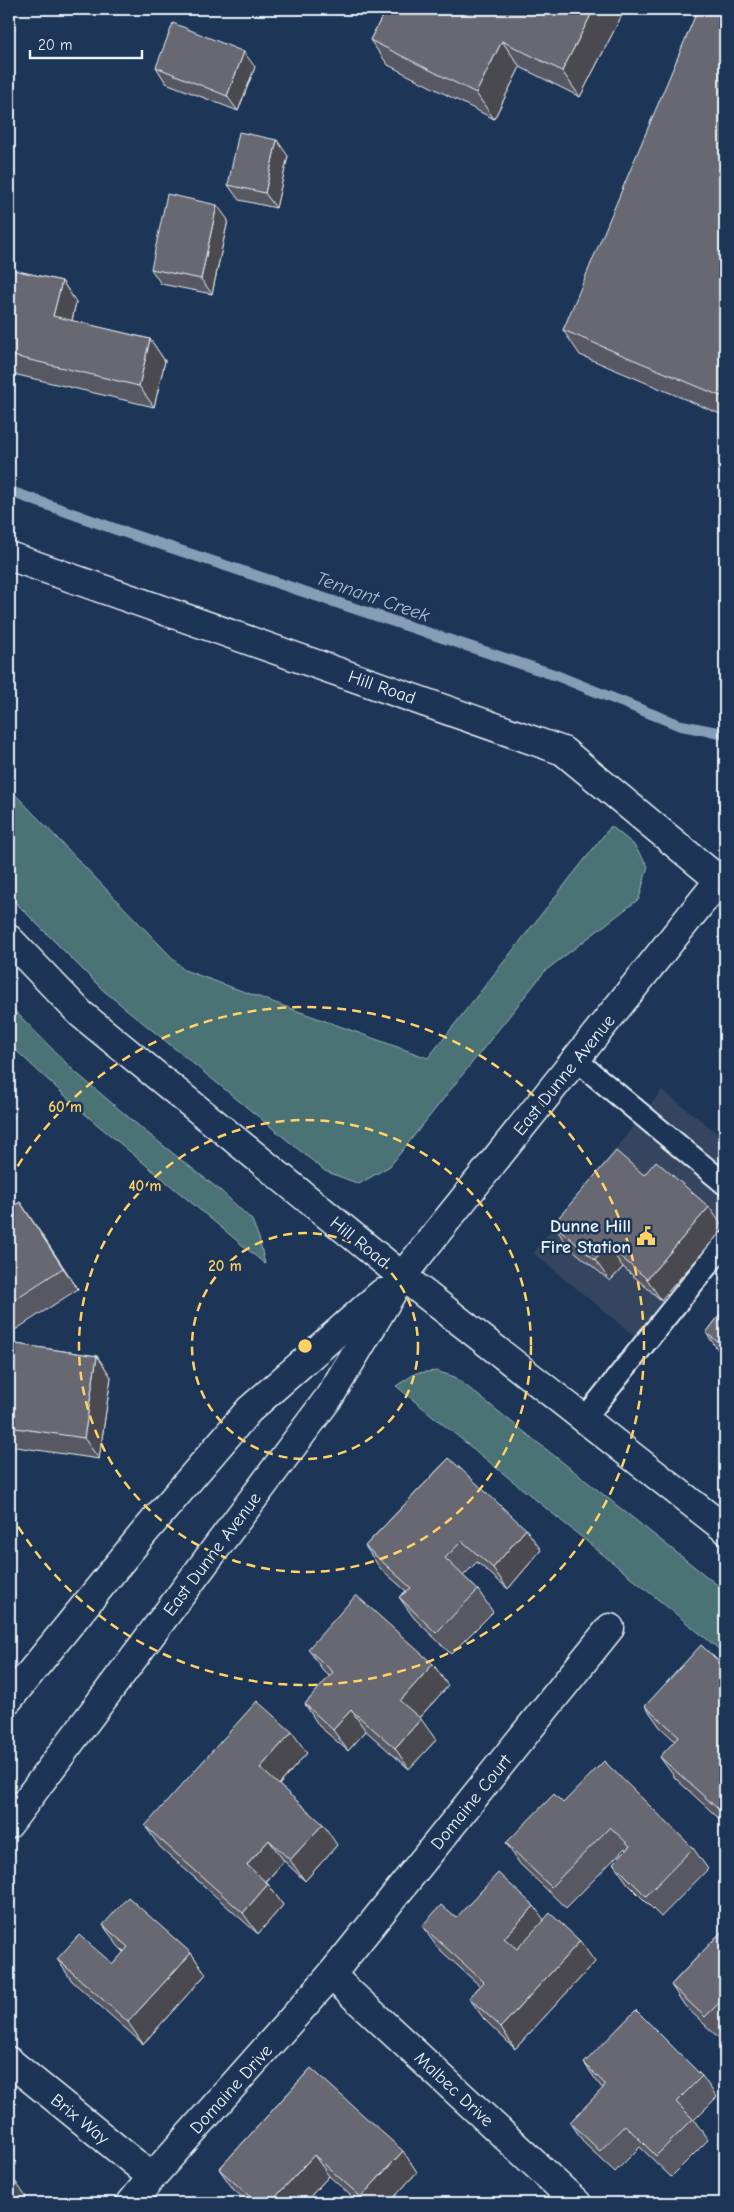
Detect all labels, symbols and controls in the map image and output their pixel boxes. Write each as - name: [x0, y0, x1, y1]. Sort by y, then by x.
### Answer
- scale bar: [30, 28, 142, 60]
- text: 20 m: [38, 36, 72, 54]
- water label: Tennant Creek: [313, 567, 433, 627]
- street label: Hill Road: [345, 666, 418, 709]
- street label: East Dunne Avenue: [509, 1011, 619, 1140]
- text: 60 m: [48, 1098, 82, 1116]
- text: 40 m: [129, 1177, 162, 1195]
- street label: Hill Road: [326, 1212, 393, 1273]
- place label: Dunne Hill Fire Station: [540, 1216, 631, 1258]
- public building icon: Dunne Hill Fire Station: [635, 1225, 657, 1247]
- text: 20 m: [208, 1257, 242, 1275]
- centre of rings: [296, 1337, 314, 1355]
- street label: East Dunne Avenue: [159, 1488, 266, 1620]
- street label: Domaine Court: [427, 1750, 517, 1854]
- street label: Domaine Drive: [186, 2040, 277, 2138]
- street label: Malbec Drive: [410, 2047, 498, 2131]
- street label: Brix Way: [46, 2090, 114, 2150]

